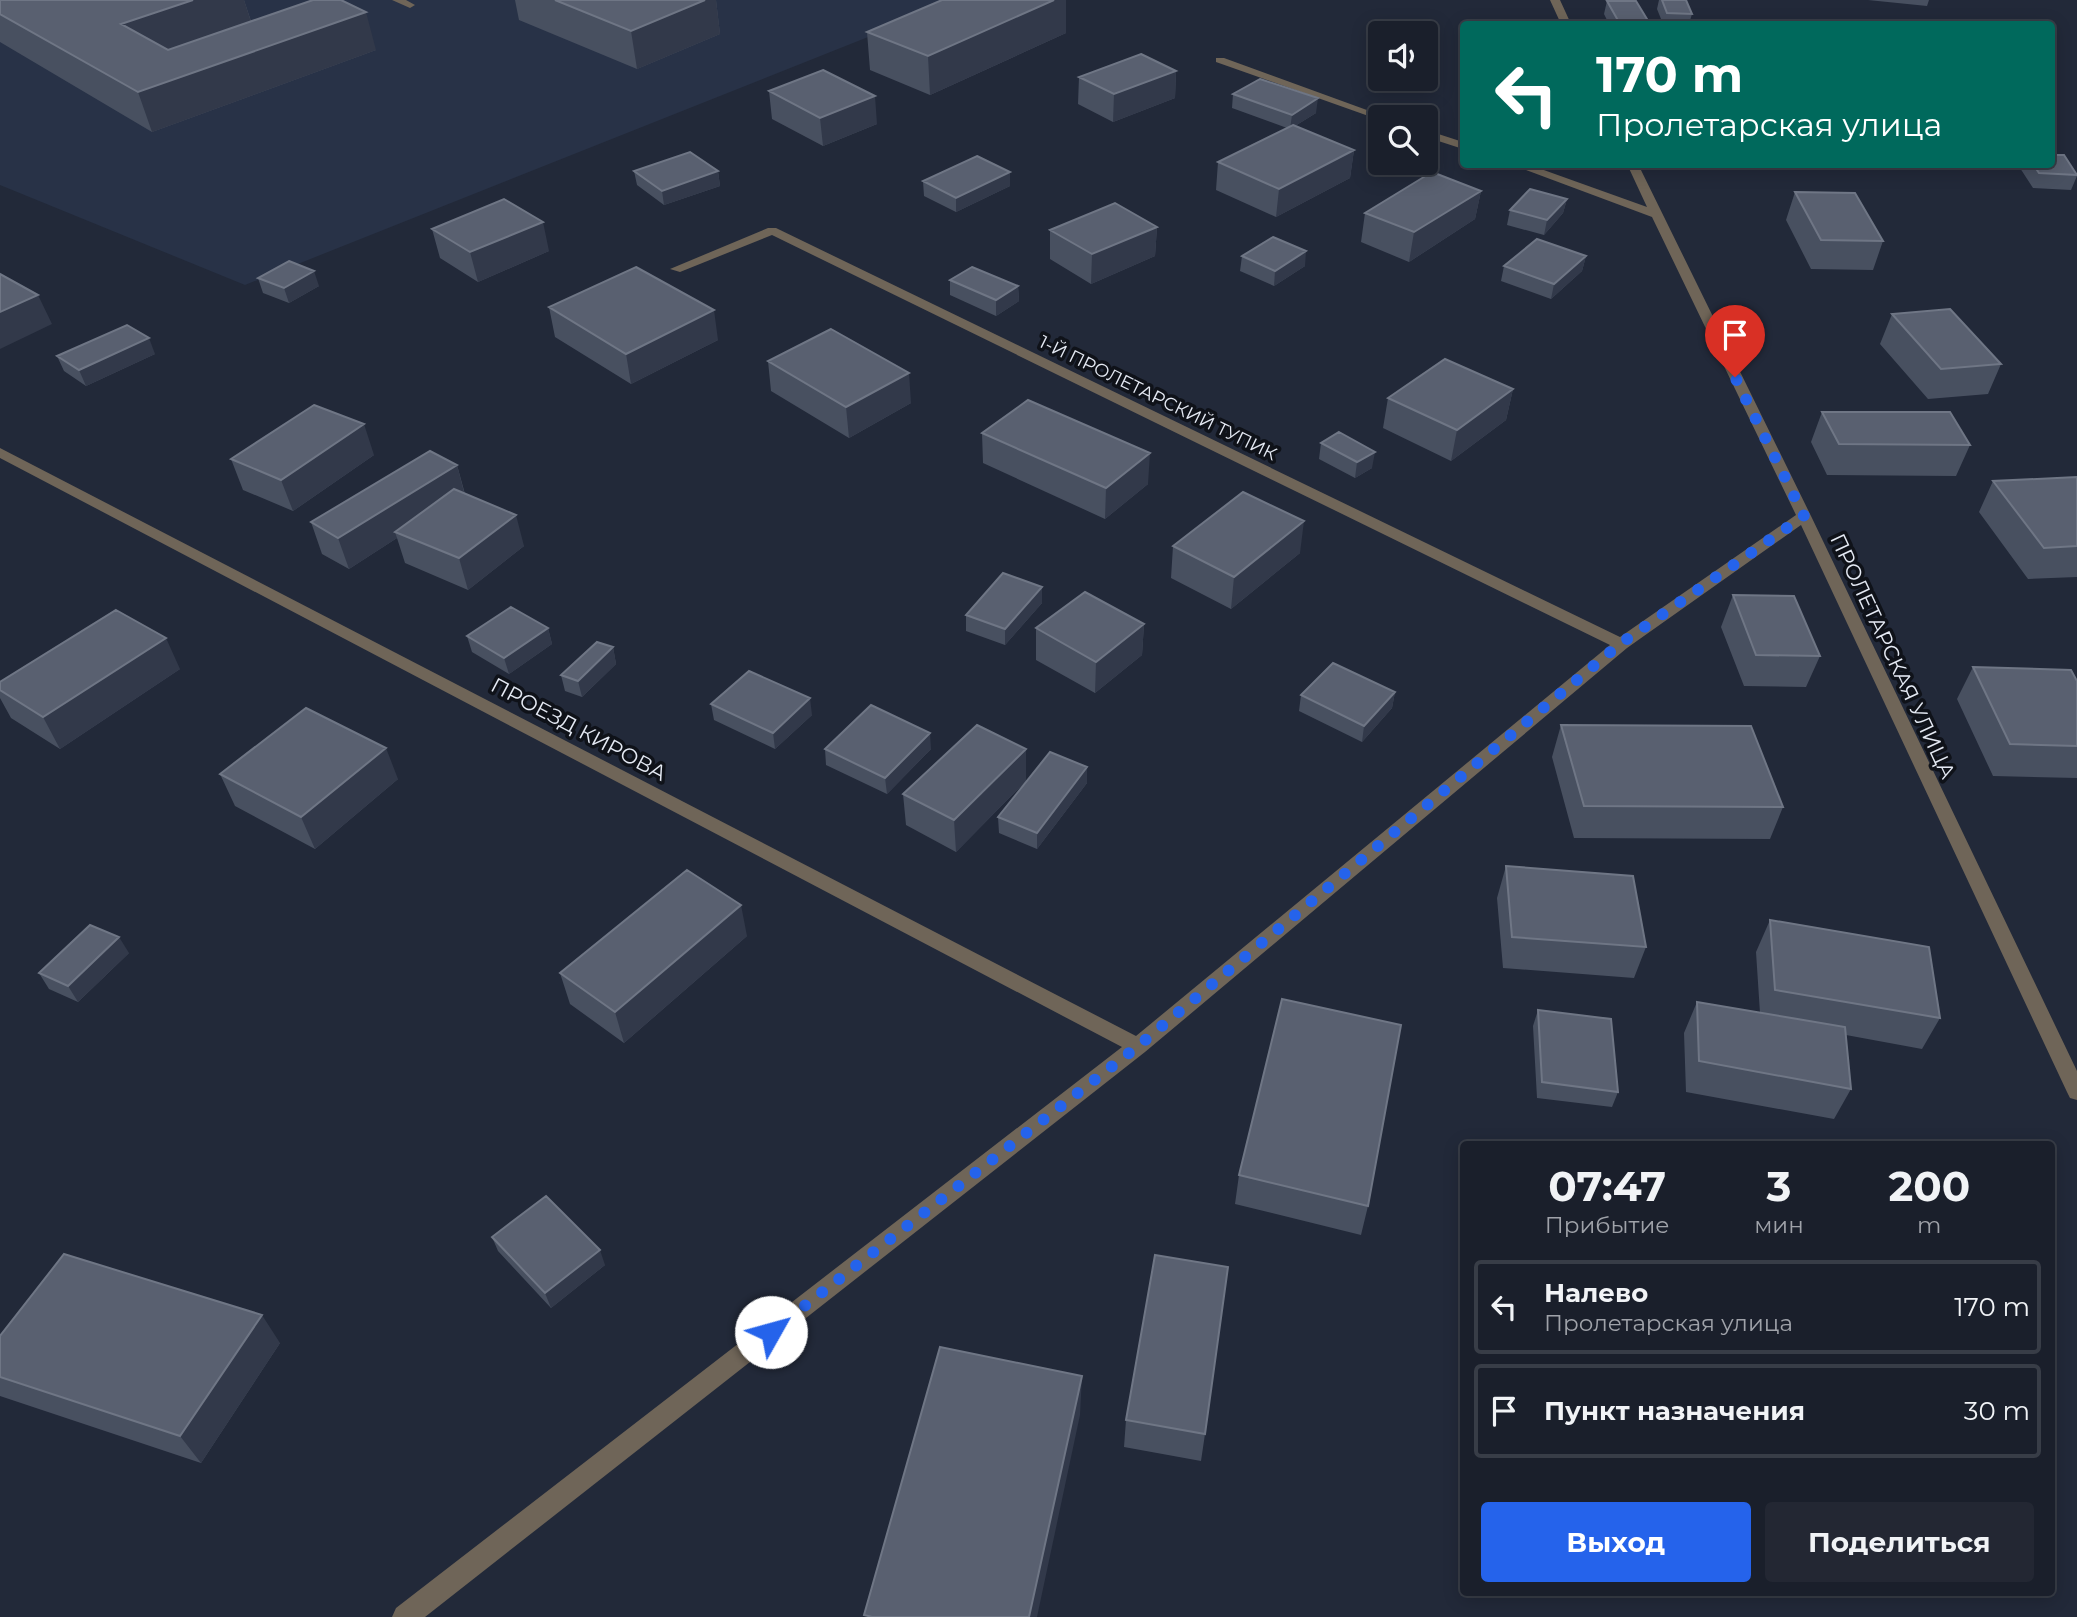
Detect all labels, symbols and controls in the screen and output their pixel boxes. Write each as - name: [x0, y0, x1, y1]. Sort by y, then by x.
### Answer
- map controls: [1368, 21, 1438, 175]
- button: sound: [1368, 21, 1438, 91]
- text: 170 m: [1596, 45, 1743, 104]
- icon: left: [1481, 49, 1572, 140]
- button: search: [1368, 105, 1438, 175]
- text: Пролетарская улица: [1596, 105, 1942, 144]
- pin: [1705, 305, 1765, 377]
- icon: arrive: [1716, 316, 1754, 354]
- street label: 1-Й ПРОЛЕТАРСКИЙ ТУПИК: [1036, 331, 1281, 465]
- street label: ПРОЛЕТАРСКАЯ УЛИЦА: [1825, 529, 1961, 783]
- street label: ПРОЕЗД КИРОВА: [487, 672, 671, 786]
- text: 07:47: [1548, 1160, 1666, 1212]
- text: 3: [1766, 1160, 1791, 1212]
- text: 200: [1888, 1160, 1970, 1212]
- text: Прибытие: [1545, 1211, 1669, 1239]
- text: мин: [1754, 1211, 1804, 1239]
- text: m: [1917, 1211, 1942, 1239]
- text: Налево: [1544, 1277, 1648, 1309]
- icon: left: [1485, 1288, 1523, 1326]
- text: 170 m: [1954, 1291, 2030, 1323]
- position arrow: [734, 1295, 808, 1369]
- text: Пролетарская улица: [1544, 1309, 1793, 1337]
- icon: arrive: [1485, 1392, 1523, 1430]
- text: Пункт назначения: [1544, 1395, 1805, 1427]
- text: 30 m: [1964, 1395, 2030, 1427]
- button: Выход: [1481, 1502, 1751, 1582]
- button: Поделиться: [1765, 1502, 2034, 1582]

